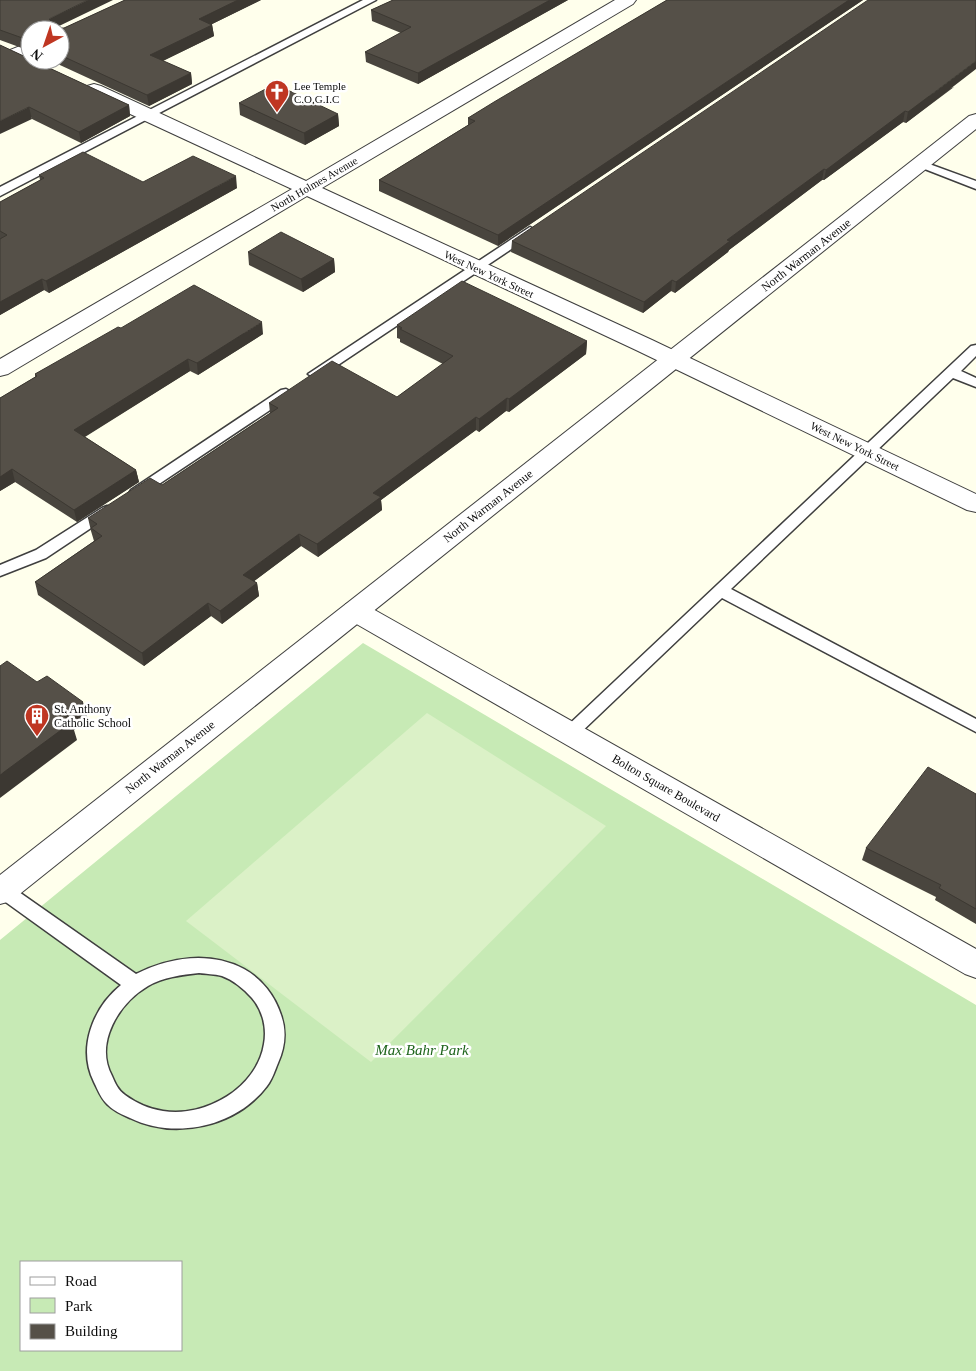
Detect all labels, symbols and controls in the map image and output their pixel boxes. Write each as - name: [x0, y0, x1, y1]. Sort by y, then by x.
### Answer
- north arrow: [20, 20, 70, 70]
- text: N: [28, 46, 46, 64]
- church icon: Lee Temple C.O.G.I.C: [264, 79, 290, 113]
- place label: Lee Temple C.O.G.I.C: [294, 80, 346, 105]
- street label: North Holmes Avenue: [268, 154, 360, 214]
- street label: North Warman Avenue: [758, 216, 854, 294]
- street label: West New York Street: [442, 248, 536, 300]
- street label: West New York Street: [809, 419, 901, 473]
- street label: North Warman Avenue: [440, 467, 536, 545]
- place label: St. Anthony Catholic School: [54, 702, 132, 730]
- building icon: St. Anthony Catholic School: [24, 703, 50, 737]
- street label: North Warman Avenue: [122, 718, 218, 796]
- street label: Bolton Square Boulevard: [610, 751, 722, 825]
- park label: Max Bahr Park: [374, 1042, 469, 1058]
- legend: [20, 1261, 182, 1351]
- text: Road: [65, 1273, 97, 1289]
- text: Park: [65, 1298, 93, 1314]
- text: Building: [65, 1323, 118, 1339]

